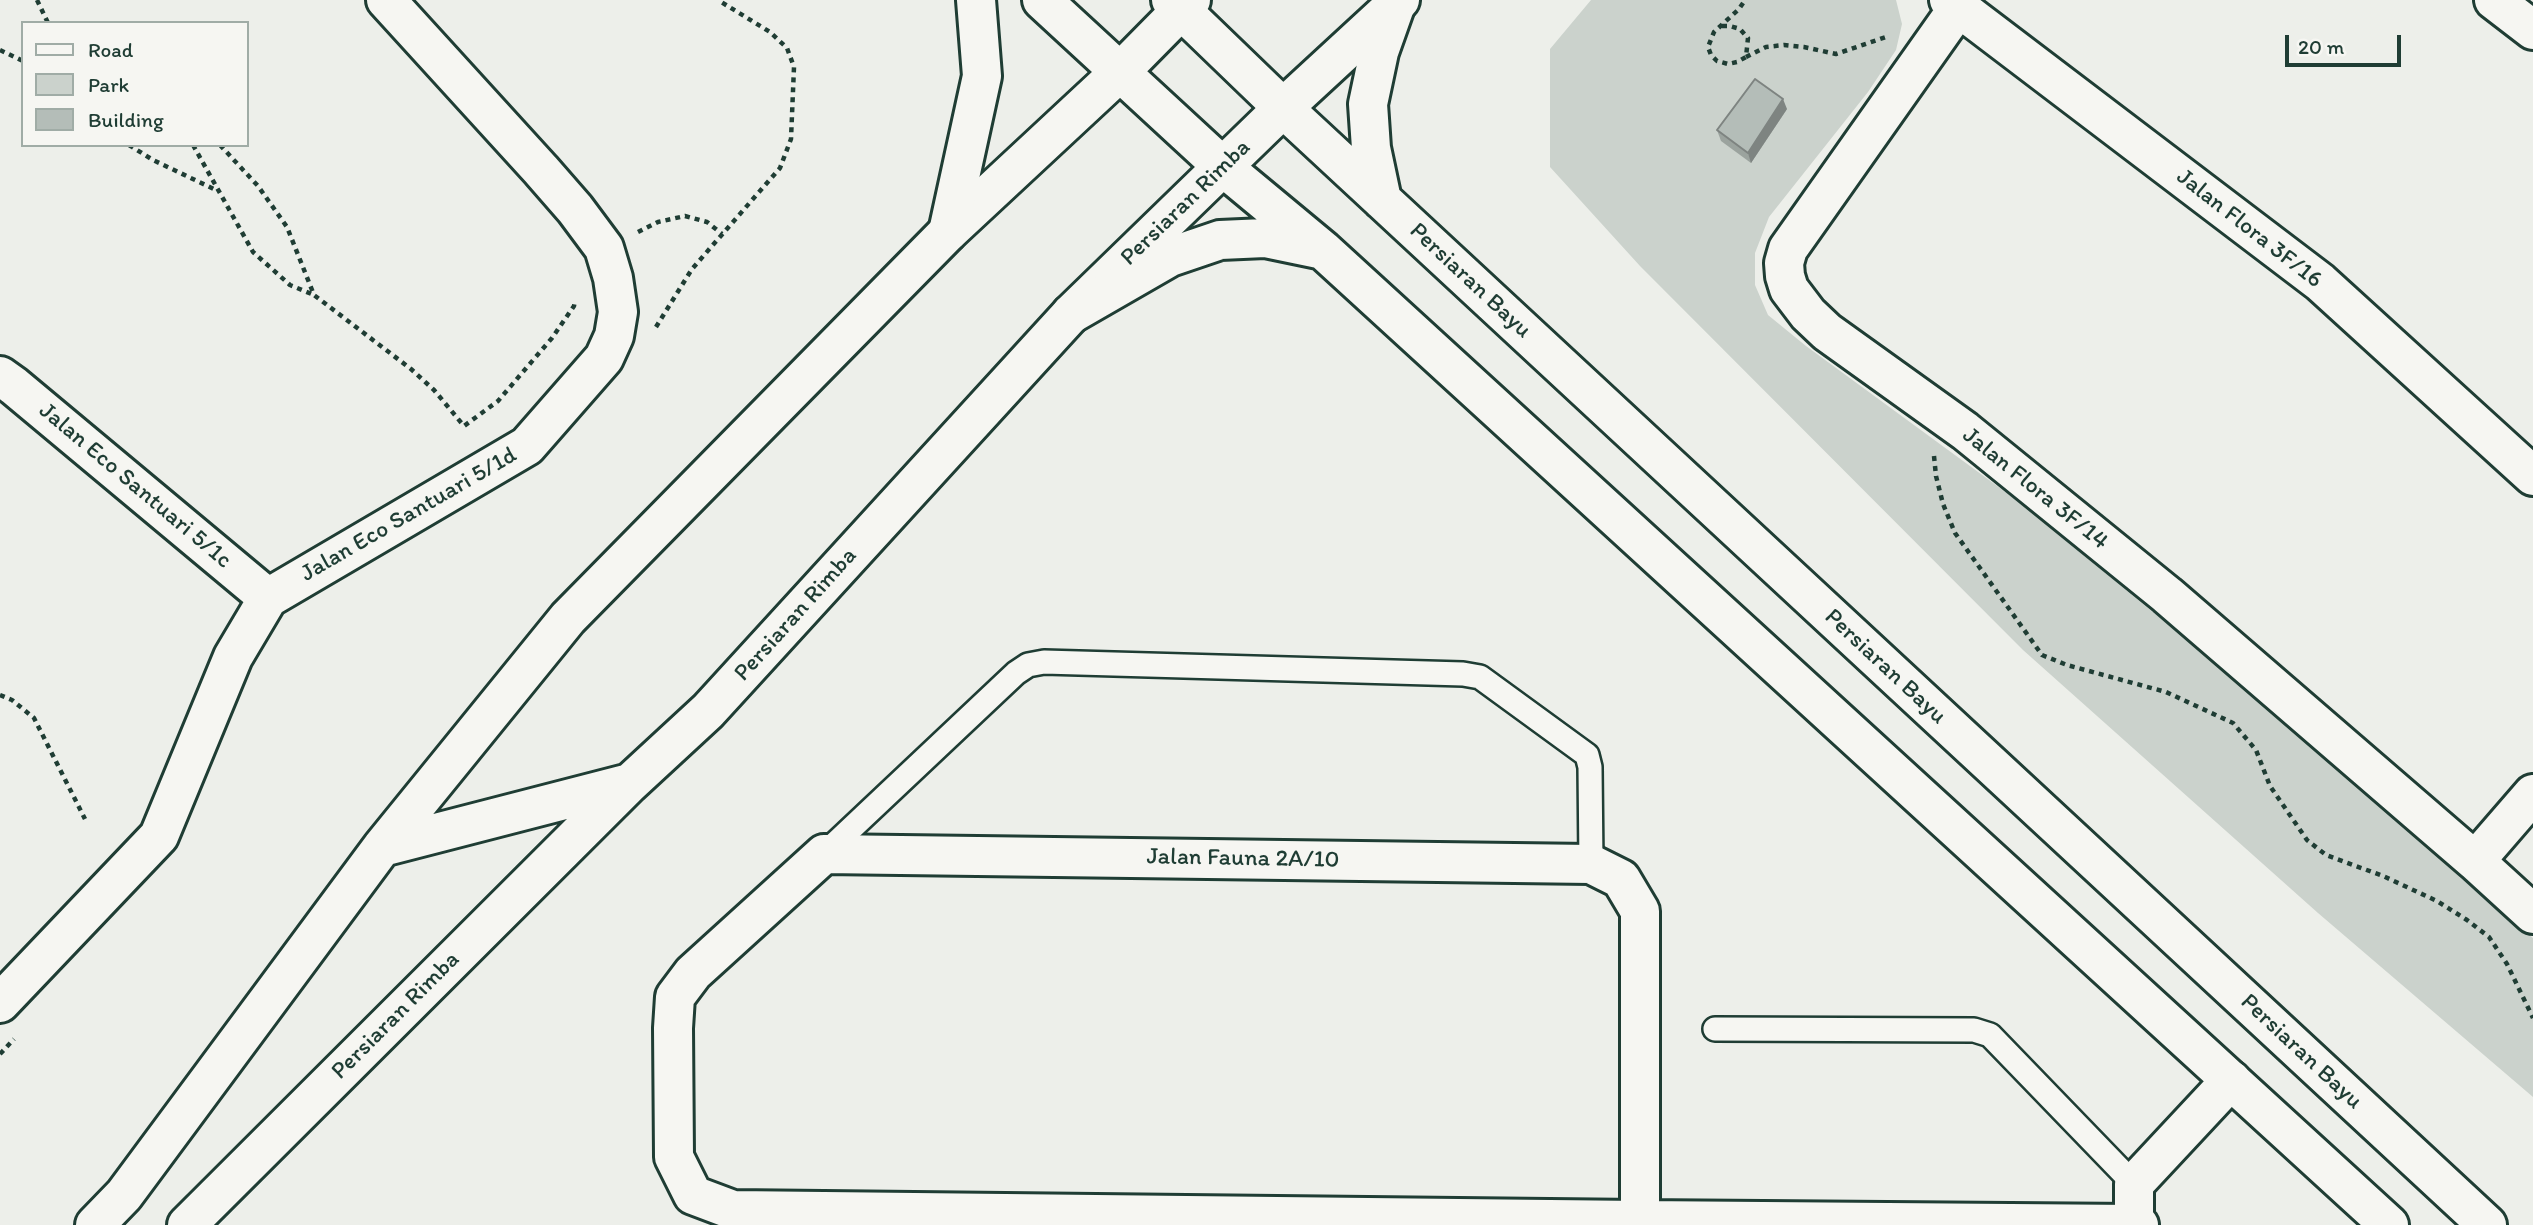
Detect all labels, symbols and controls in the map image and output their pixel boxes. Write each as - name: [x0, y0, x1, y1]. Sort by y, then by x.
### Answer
- legend: [21, 21, 248, 147]
- scale bar: [2288, 21, 2404, 65]
- text: 20 m: [2298, 34, 2344, 59]
- text: Road: [88, 37, 133, 62]
- text: Park: [88, 72, 129, 97]
- text: Building: [88, 107, 164, 132]
- street label: Persiaran Rimba: [1115, 134, 1257, 272]
- street label: Jalan Flora 3F/16: [2170, 163, 2328, 295]
- street label: Persiaran Bayu: [1403, 217, 1537, 345]
- street label: Jalan Eco Santuari 5/1c: [33, 397, 237, 575]
- street label: Jalan Flora 3F/14: [1956, 421, 2114, 557]
- street label: Jalan Eco Santuari 5/1d: [296, 441, 522, 589]
- street label: Persiaran Rimba: [729, 542, 863, 688]
- street label: Persiaran Bayu: [1818, 603, 1952, 731]
- street label: Jalan Fauna 2A/10: [1146, 843, 1340, 875]
- street label: Persiaran Rimba: [326, 946, 466, 1086]
- street label: Persiaran Bayu: [2234, 988, 2368, 1116]

